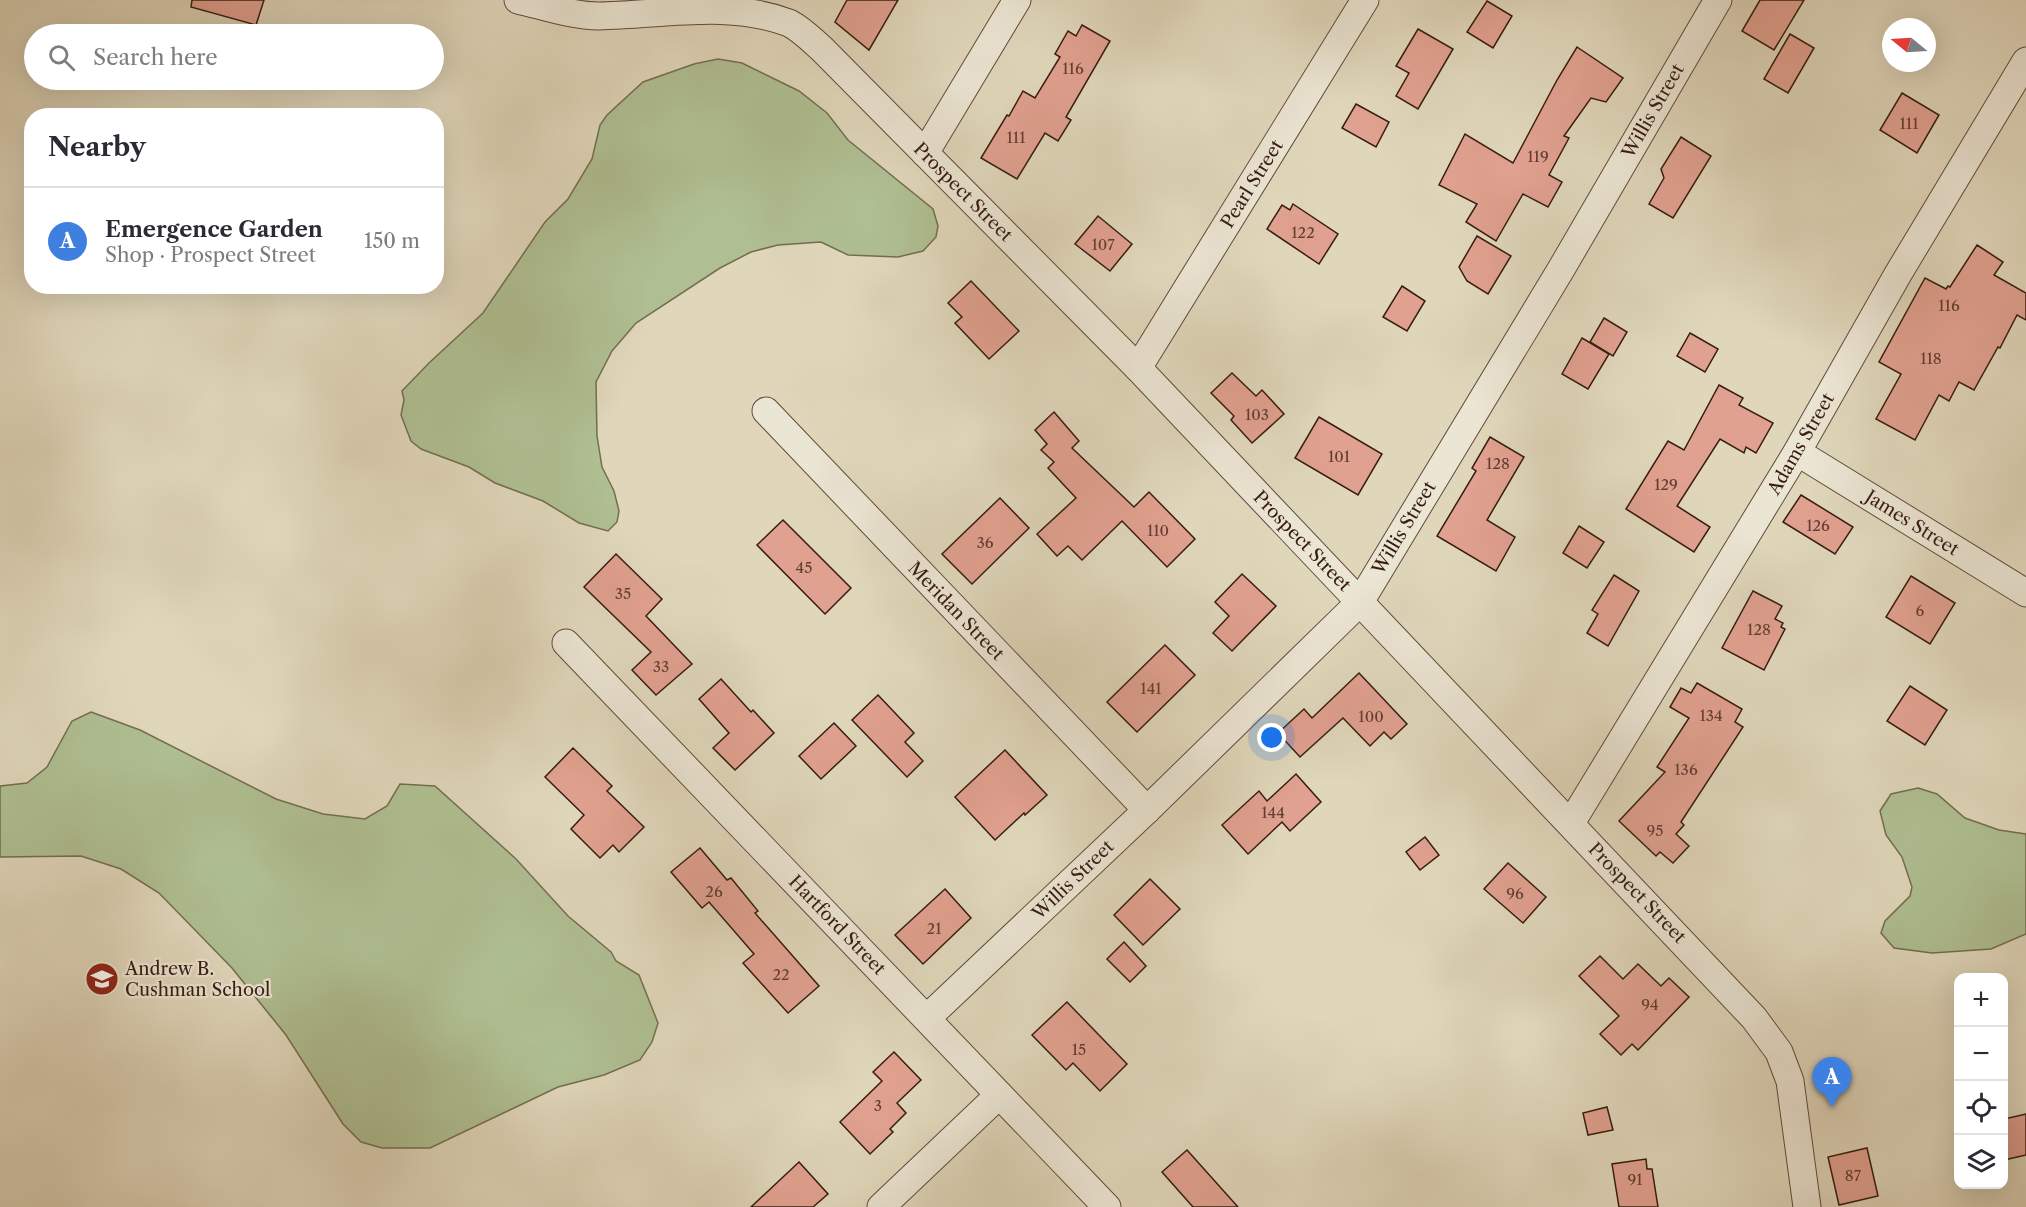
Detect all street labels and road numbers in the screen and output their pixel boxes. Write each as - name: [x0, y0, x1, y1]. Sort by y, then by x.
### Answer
- street label: Willis Street: [1617, 59, 1689, 163]
- street label: Pearl Street: [1216, 135, 1288, 232]
- street label: Prospect Street: [909, 138, 1018, 247]
- street label: Adams Street: [1762, 389, 1839, 500]
- street label: Willis Street: [1367, 477, 1441, 580]
- street label: James Street: [1859, 484, 1963, 561]
- street label: Prospect Street: [1249, 486, 1356, 596]
- street label: Meridan Street: [903, 557, 1009, 665]
- street label: Willis Street: [1027, 835, 1119, 925]
- street label: Prospect Street: [1584, 838, 1691, 948]
- street label: Hartford Street: [784, 871, 891, 980]

